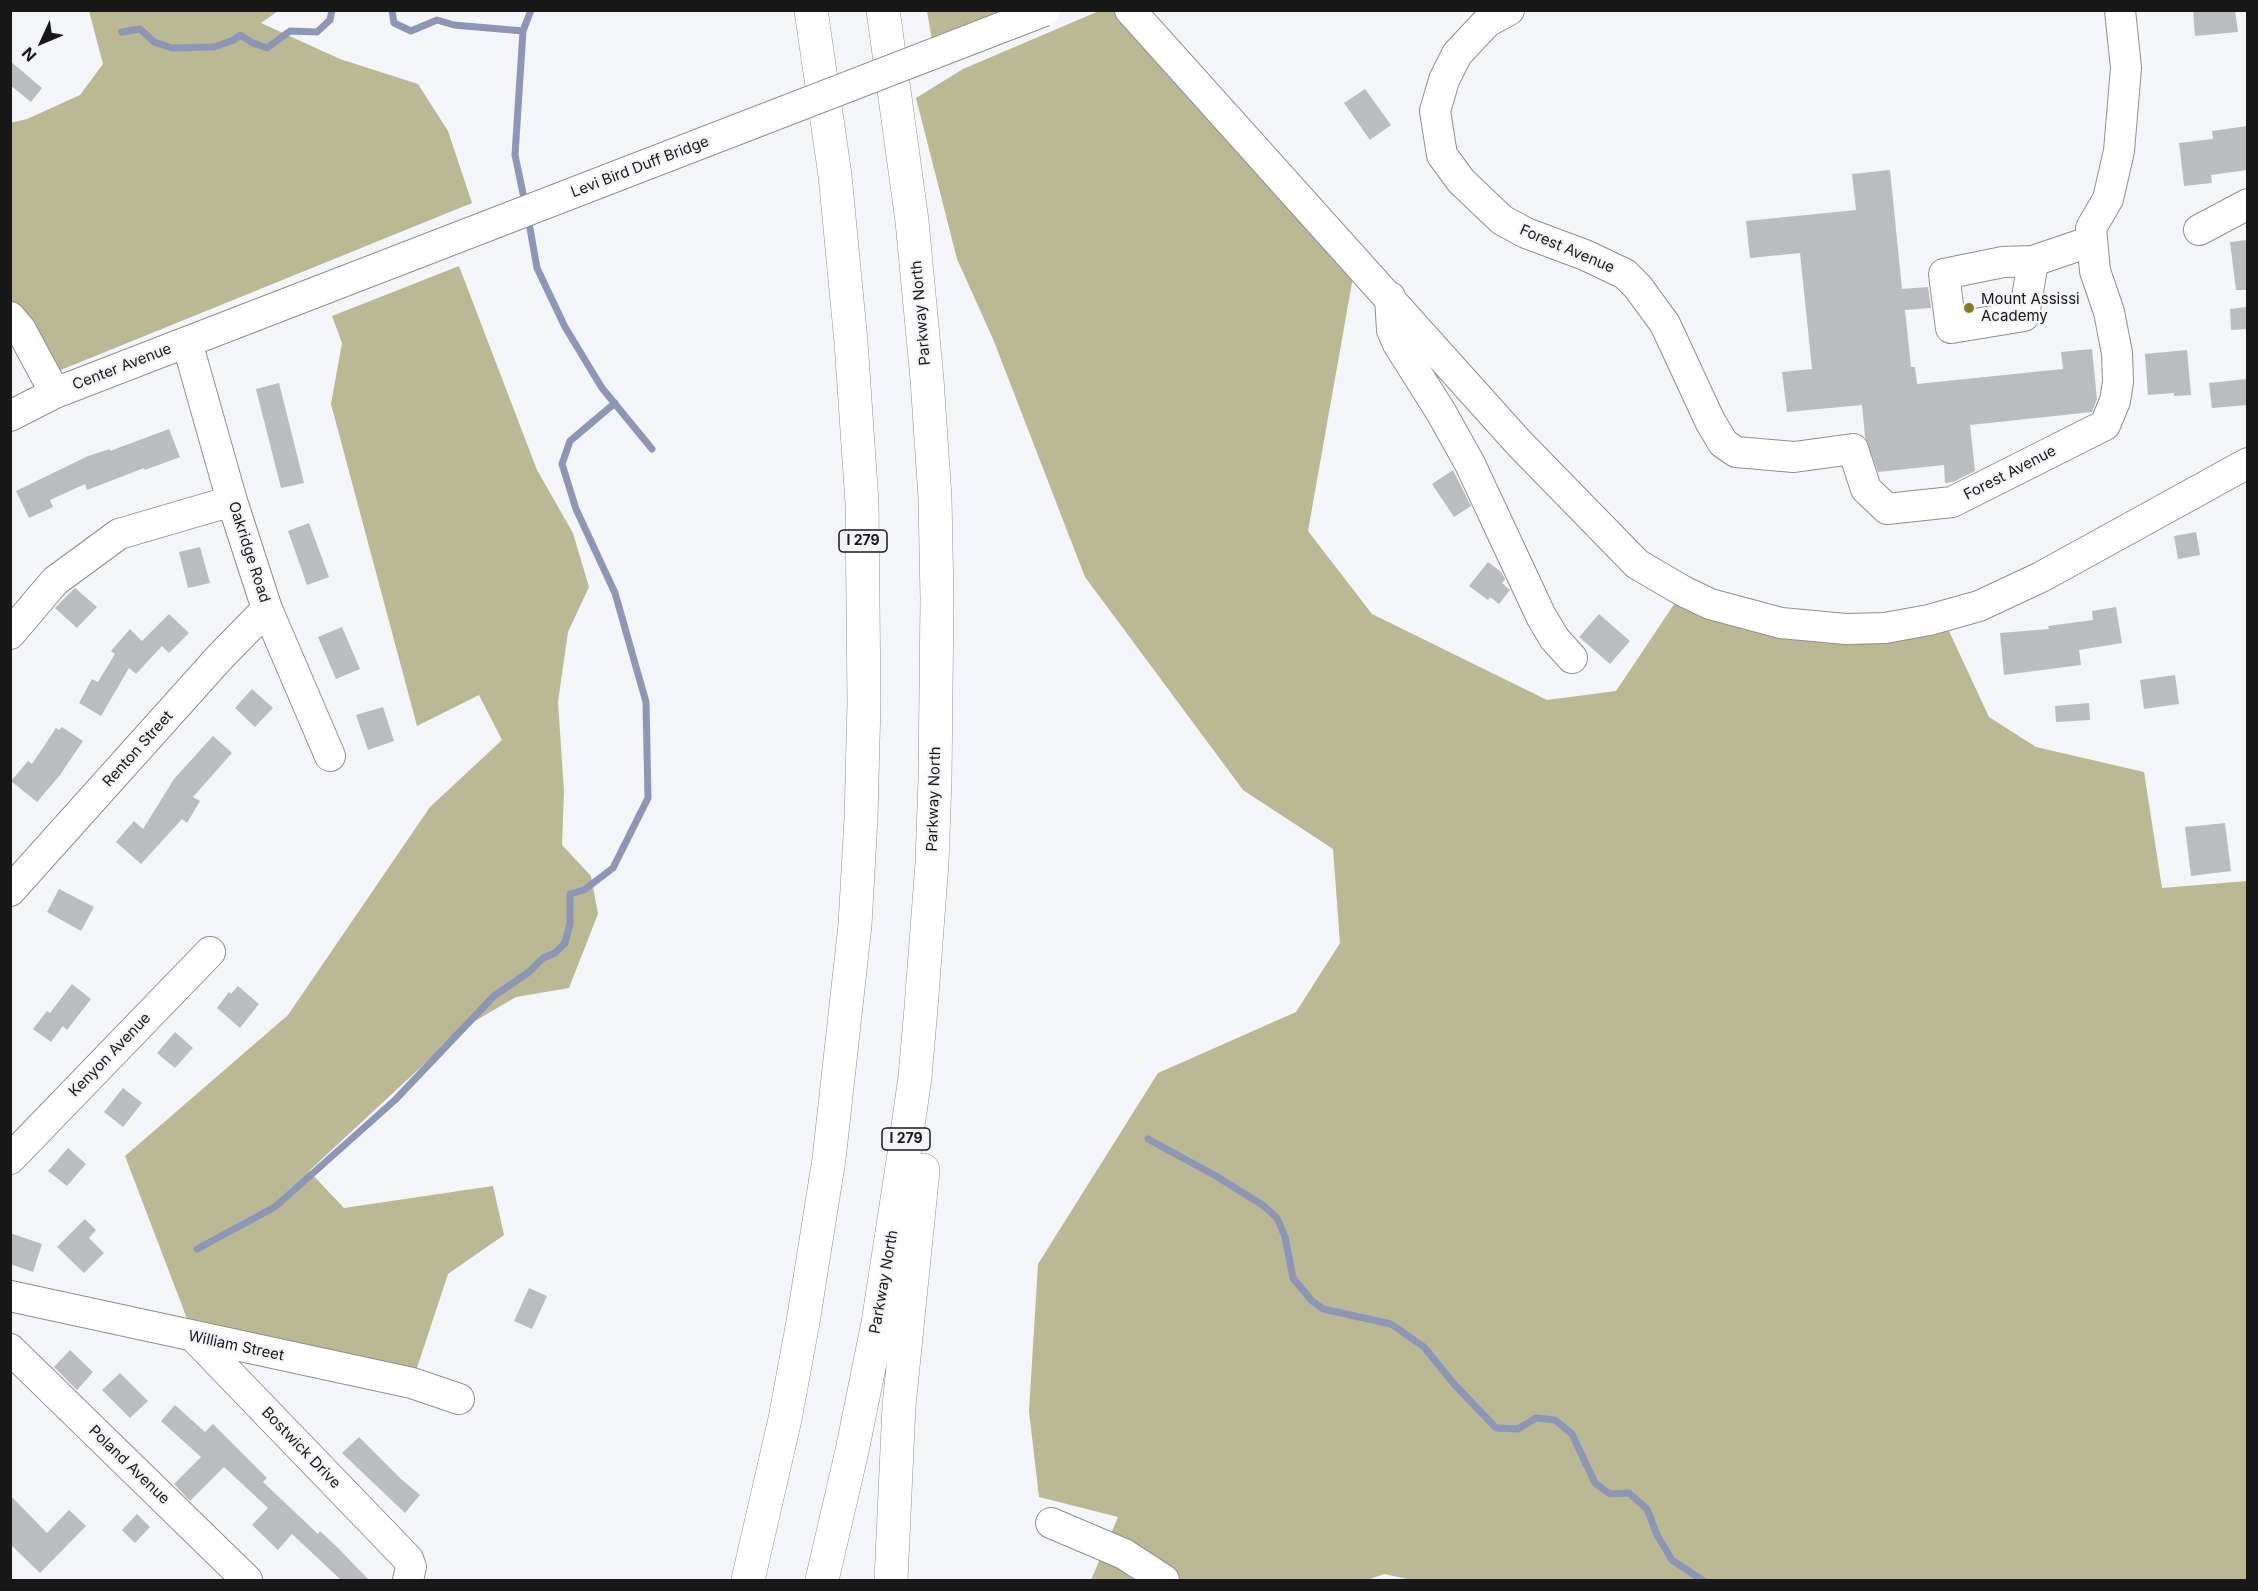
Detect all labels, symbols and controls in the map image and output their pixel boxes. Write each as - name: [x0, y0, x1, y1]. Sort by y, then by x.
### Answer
- north arrow: [12, 12, 72, 72]
- text: N: [18, 43, 40, 66]
- street label: Levi Bird Duff Bridge: [568, 132, 712, 202]
- street label: Forest Avenue: [1517, 221, 1617, 277]
- street label: Parkway North: [907, 260, 935, 366]
- place label: Mount Assissi Academy: [1981, 290, 2080, 325]
- marker: Mount Assissi Academy: [1962, 301, 1976, 315]
- street label: Center Avenue: [70, 340, 174, 394]
- street label: Forest Avenue: [1961, 442, 2059, 504]
- street label: Oakridge Road: [224, 499, 274, 605]
- road number: I 279: [839, 530, 887, 552]
- street label: Renton Street: [99, 707, 177, 791]
- street label: Parkway North: [923, 746, 945, 852]
- street label: Kenyon Avenue: [65, 1009, 155, 1101]
- road number: I 279: [882, 1128, 930, 1150]
- street label: Parkway North: [866, 1229, 902, 1335]
- street label: William Street: [186, 1327, 286, 1365]
- street label: Bostwick Drive: [258, 1404, 344, 1492]
- street label: Poland Avenue: [85, 1422, 173, 1508]

